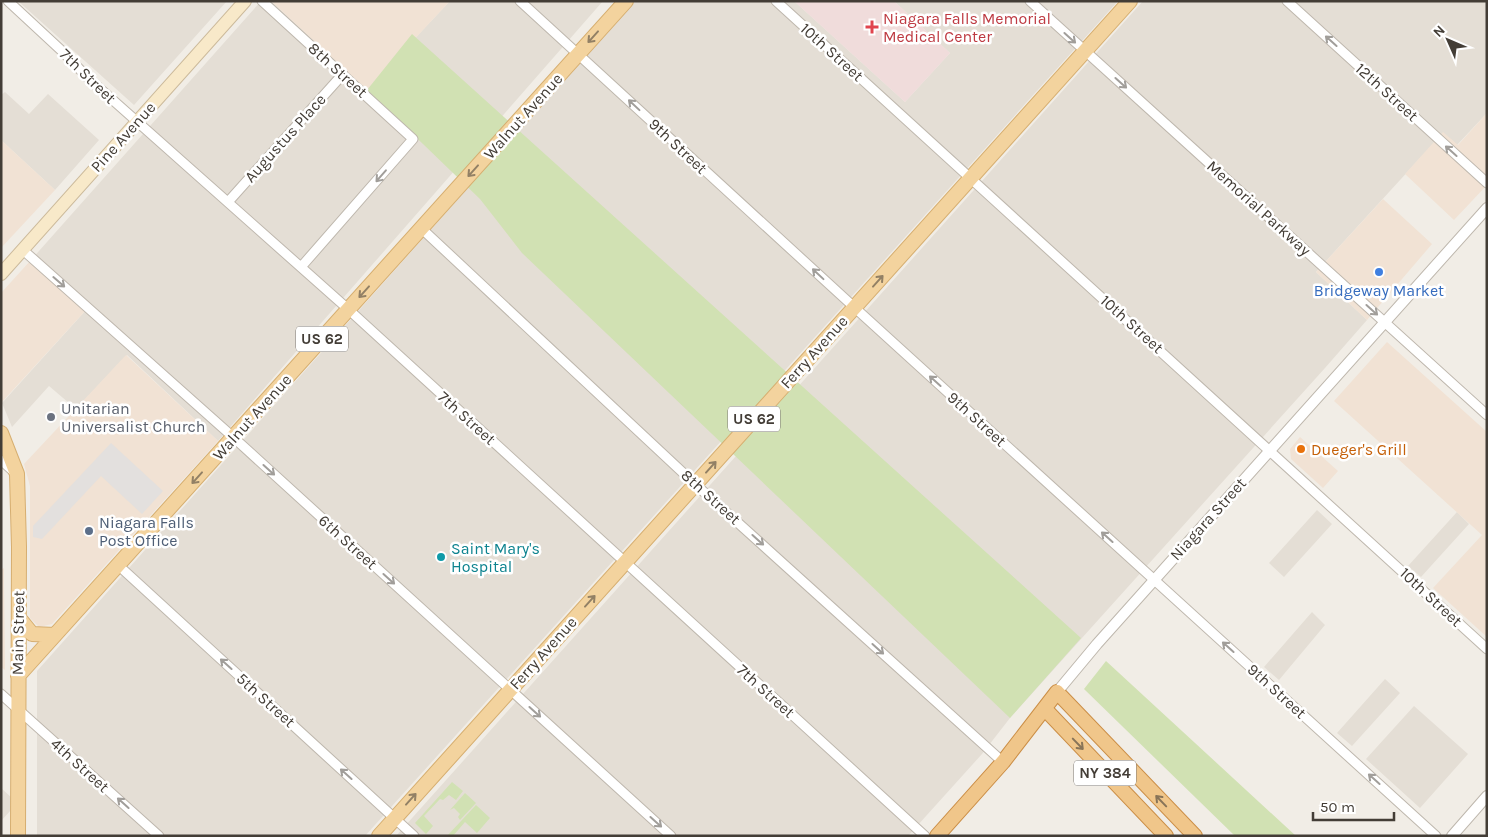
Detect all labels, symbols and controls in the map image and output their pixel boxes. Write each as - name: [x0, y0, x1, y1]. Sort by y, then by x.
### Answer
- place label: Niagara Falls Memorial Medical Center: [883, 9, 1051, 46]
- north arrow: [1423, 15, 1473, 65]
- street label: 10th Street: [797, 19, 867, 85]
- marker: Niagara Falls Memorial Medical Center: [865, 20, 879, 34]
- text: N: [1430, 22, 1449, 41]
- one-way arrow: [587, 31, 599, 44]
- one-way arrow: [1064, 32, 1077, 44]
- one-way arrow: [1324, 35, 1337, 47]
- street label: 8th Street: [304, 38, 372, 102]
- street label: 7th Street: [56, 45, 120, 107]
- street label: 12th Street: [1352, 59, 1422, 125]
- street label: Walnut Avenue: [480, 69, 566, 163]
- one-way arrow: [1115, 78, 1128, 89]
- street label: Augustus Place: [240, 90, 330, 186]
- street label: Pine Avenue: [87, 98, 159, 176]
- one-way arrow: [627, 100, 640, 111]
- street label: 9th Street: [645, 114, 711, 178]
- one-way arrow: [1444, 145, 1457, 157]
- street label: Memorial Parkway: [1203, 156, 1315, 260]
- one-way arrow: [467, 165, 479, 178]
- one-way arrow: [375, 169, 387, 182]
- marker: Bridgeway Market: [1373, 266, 1385, 278]
- one-way arrow: [812, 268, 825, 280]
- one-way arrow: [872, 274, 884, 287]
- one-way arrow: [53, 276, 66, 288]
- place label: Bridgeway Market: [1314, 281, 1444, 300]
- one-way arrow: [358, 285, 370, 298]
- street label: 10th Street: [1097, 291, 1167, 357]
- one-way arrow: [1365, 304, 1378, 315]
- street label: Ferry Avenue: [776, 312, 852, 392]
- road number: US 62: [296, 326, 348, 352]
- street label: Walnut Avenue: [209, 370, 295, 464]
- one-way arrow: [929, 375, 942, 387]
- street label: 7th Street: [434, 387, 500, 449]
- street label: 9th Street: [944, 388, 1010, 450]
- place label: Unitarian Universalist Church: [61, 399, 205, 436]
- road number: US 62: [728, 406, 780, 432]
- marker: Unitarian Universalist Church: [45, 411, 57, 423]
- place label: Dueger's Grill: [1311, 440, 1407, 459]
- marker: Dueger's Grill: [1295, 443, 1307, 455]
- one-way arrow: [705, 460, 717, 473]
- one-way arrow: [263, 464, 276, 476]
- street label: 8th Street: [677, 465, 745, 529]
- one-way arrow: [191, 471, 203, 484]
- street label: Niagara Street: [1166, 474, 1250, 564]
- street label: 6th Street: [315, 511, 381, 573]
- place label: Niagara Falls Post Office: [99, 513, 194, 550]
- marker: Niagara Falls Post Office: [83, 525, 95, 537]
- one-way arrow: [1101, 531, 1114, 543]
- one-way arrow: [751, 534, 764, 546]
- place label: Saint Mary's Hospital: [451, 539, 540, 576]
- marker: Saint Mary's Hospital: [435, 551, 447, 563]
- street label: 10th Street: [1396, 563, 1466, 631]
- one-way arrow: [383, 574, 396, 585]
- street label: Main Street: [8, 591, 28, 675]
- one-way arrow: [584, 594, 596, 607]
- street label: Ferry Avenue: [505, 613, 581, 693]
- one-way arrow: [1221, 641, 1234, 652]
- one-way arrow: [872, 643, 885, 655]
- one-way arrow: [219, 658, 232, 670]
- street label: 7th Street: [733, 660, 799, 722]
- street label: 9th Street: [1244, 660, 1310, 722]
- street label: 5th Street: [233, 669, 299, 731]
- one-way arrow: [529, 707, 542, 718]
- street label: 4th Street: [47, 734, 113, 796]
- one-way arrow: [1072, 738, 1084, 751]
- road number: NY 384: [1074, 760, 1136, 786]
- one-way arrow: [339, 768, 352, 780]
- one-way arrow: [1367, 774, 1380, 785]
- scale bar: [1313, 790, 1394, 822]
- one-way arrow: [406, 793, 417, 806]
- one-way arrow: [1155, 794, 1167, 807]
- one-way arrow: [116, 797, 129, 809]
- text: 50 m: [1320, 798, 1355, 816]
- one-way arrow: [649, 816, 662, 827]

